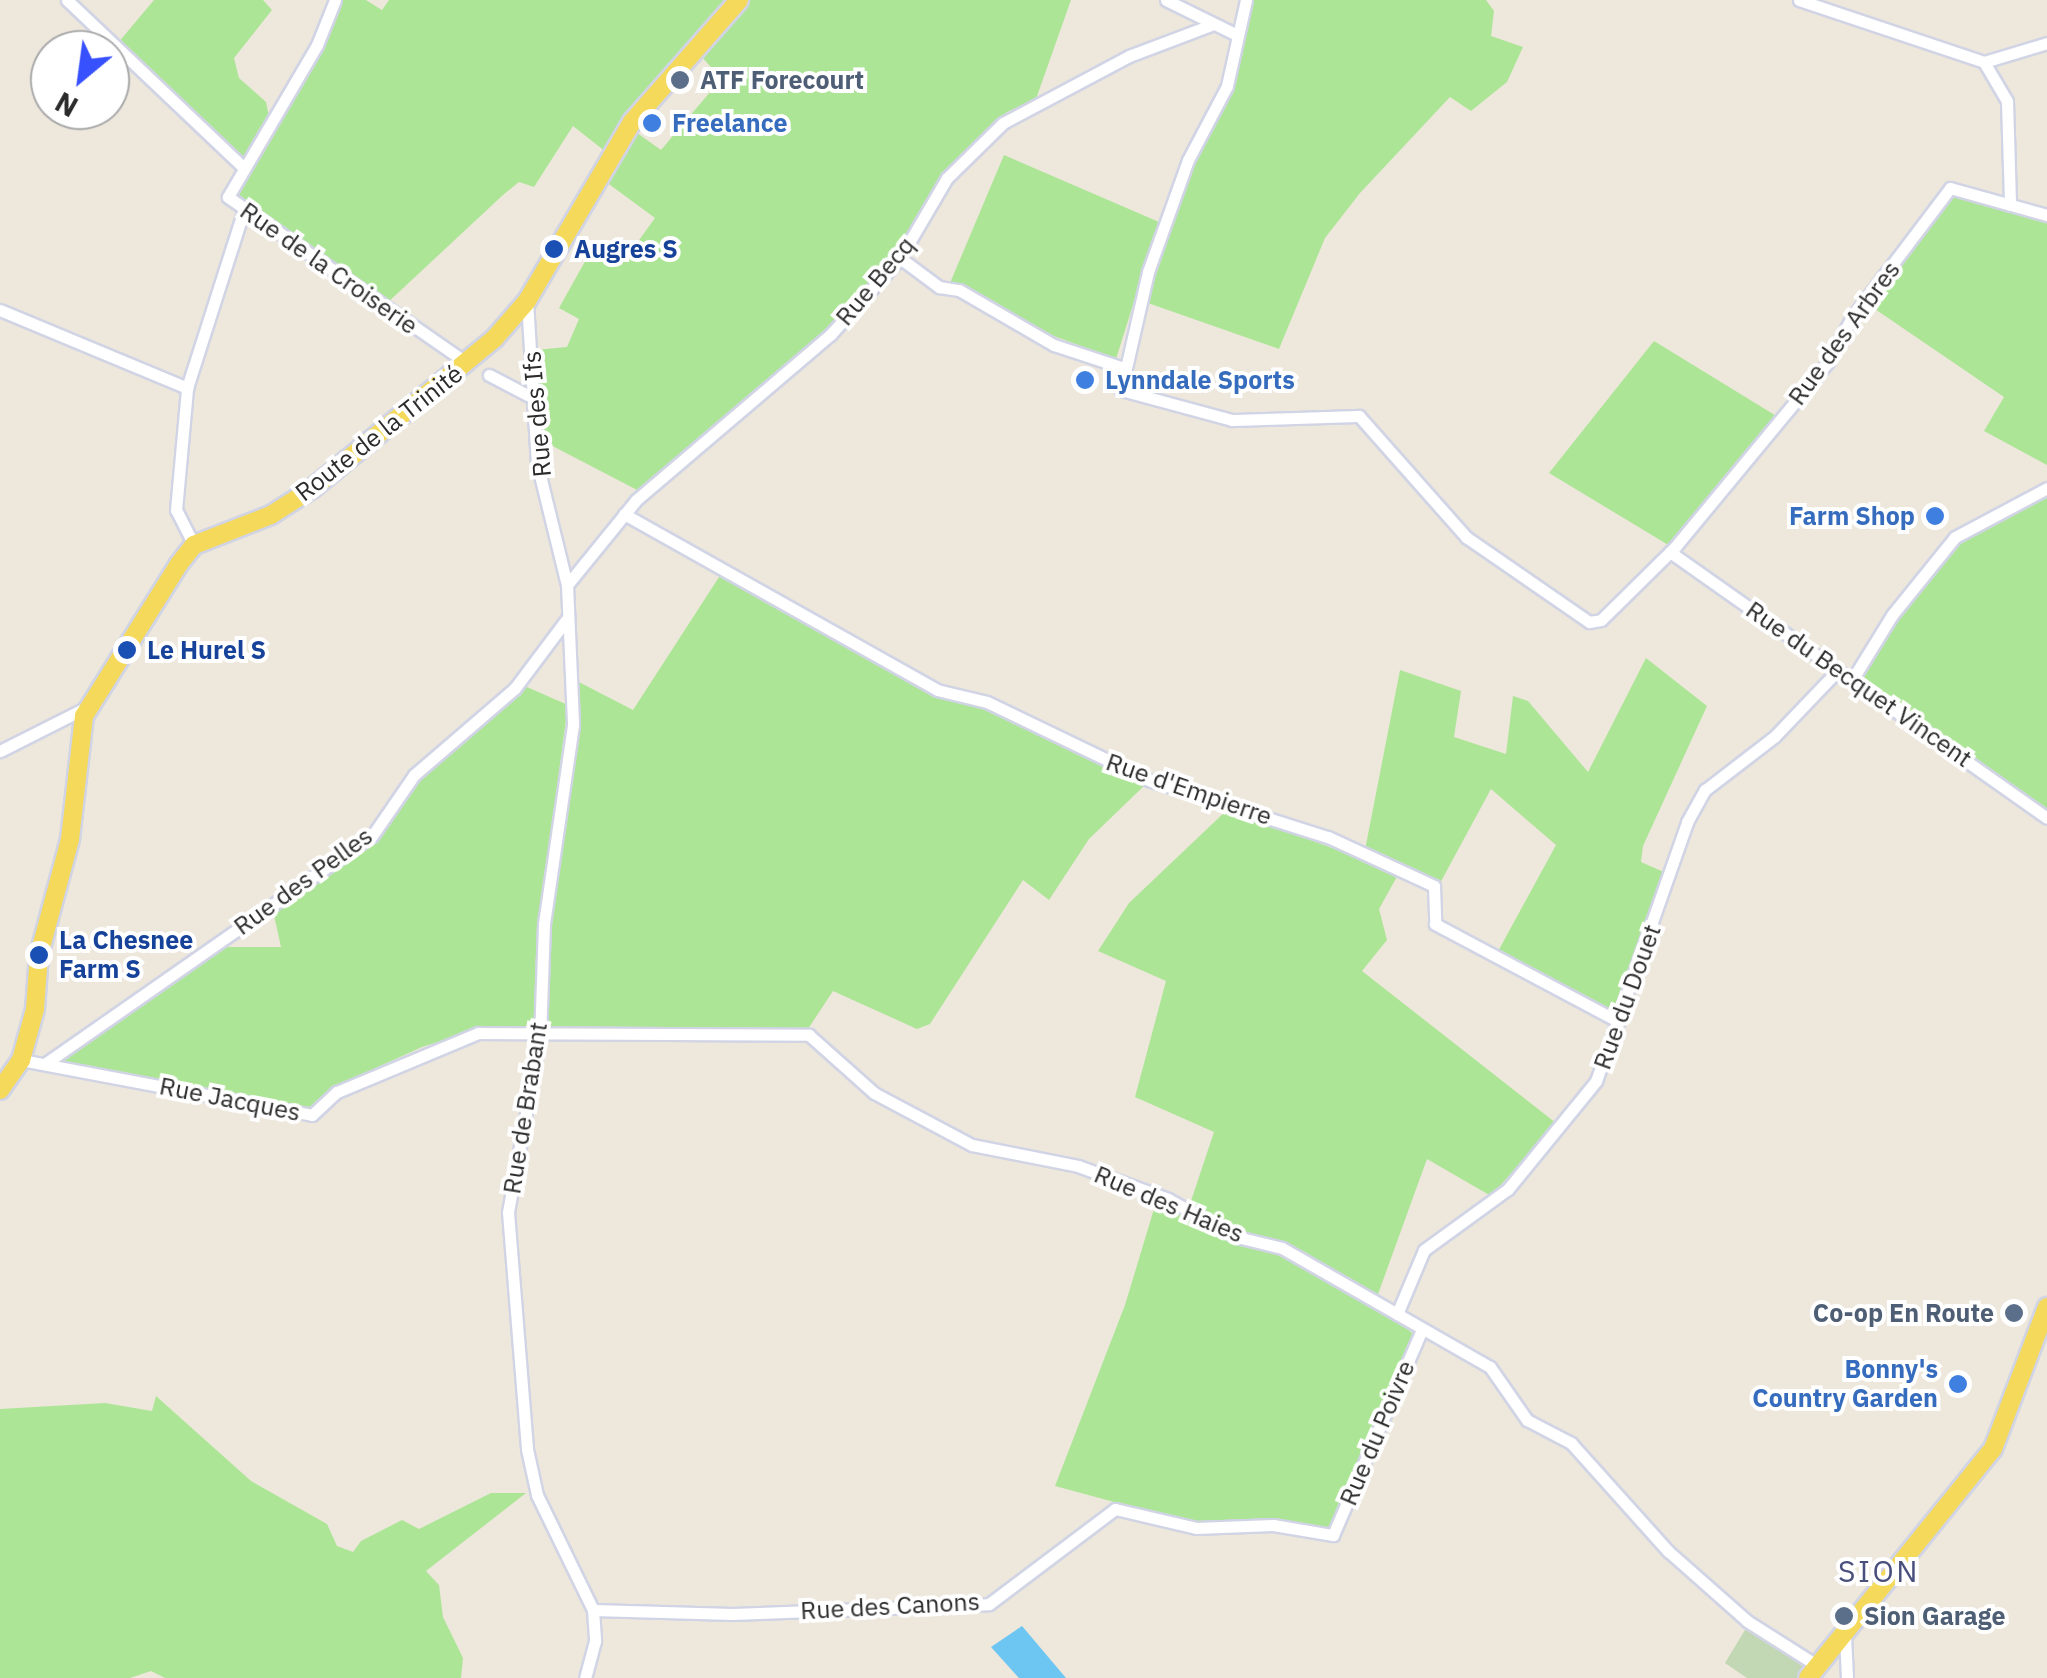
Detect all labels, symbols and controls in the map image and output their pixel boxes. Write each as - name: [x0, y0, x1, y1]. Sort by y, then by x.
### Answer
- north arrow: [30, 30, 130, 130]
- place label: ATF Forecourt: [700, 65, 864, 95]
- marker: ATF Forecourt: [669, 69, 691, 91]
- text: N: [48, 84, 84, 126]
- place label: Freelance: [672, 108, 787, 138]
- marker: Freelance: [641, 112, 663, 134]
- street label: Rue de la Croiserie: [234, 196, 424, 340]
- street label: Rue Becq: [829, 230, 921, 332]
- place label: Augres S: [574, 234, 678, 264]
- marker: Augres S: [543, 238, 565, 260]
- street label: Rue des Arbres: [1782, 255, 1906, 411]
- street label: Rue des Ifs: [517, 350, 557, 478]
- street label: Route de la Trinité: [289, 358, 469, 508]
- place label: Lynndale Sports: [1105, 365, 1295, 395]
- marker: Lynndale Sports: [1074, 369, 1096, 391]
- place label: Farm Shop: [1789, 501, 1915, 531]
- marker: Farm Shop: [1924, 505, 1946, 527]
- street label: Rue du Becquet Vincent: [1740, 595, 1978, 773]
- place label: Le Hurel S: [147, 635, 266, 665]
- marker: Le Hurel S: [116, 639, 138, 661]
- street label: Rue d'Empierre: [1102, 747, 1276, 831]
- street label: Rue des Pelles: [228, 821, 378, 941]
- street label: Rue du Douet: [1587, 921, 1667, 1073]
- place label: La Chesnee Farm S: [59, 926, 193, 985]
- marker: La Chesnee Farm S: [28, 944, 50, 966]
- street label: Rue de Brabant: [497, 1020, 553, 1196]
- street label: Rue Jacques: [157, 1071, 303, 1127]
- street label: Rue des Haies: [1090, 1159, 1248, 1249]
- place label: Co-op En Route: [1813, 1298, 1994, 1328]
- marker: Co-op En Route: [2003, 1302, 2025, 1324]
- place label: Bonny's Country Garden: [1752, 1355, 1938, 1414]
- street label: Rue du Poivre: [1333, 1356, 1421, 1510]
- marker: Bonny's Country Garden: [1947, 1373, 1969, 1395]
- district label: SION: [1838, 1553, 1920, 1589]
- street label: Rue des Canons: [800, 1586, 980, 1626]
- place label: Sion Garage: [1864, 1601, 2006, 1631]
- marker: Sion Garage: [1833, 1605, 1855, 1627]

